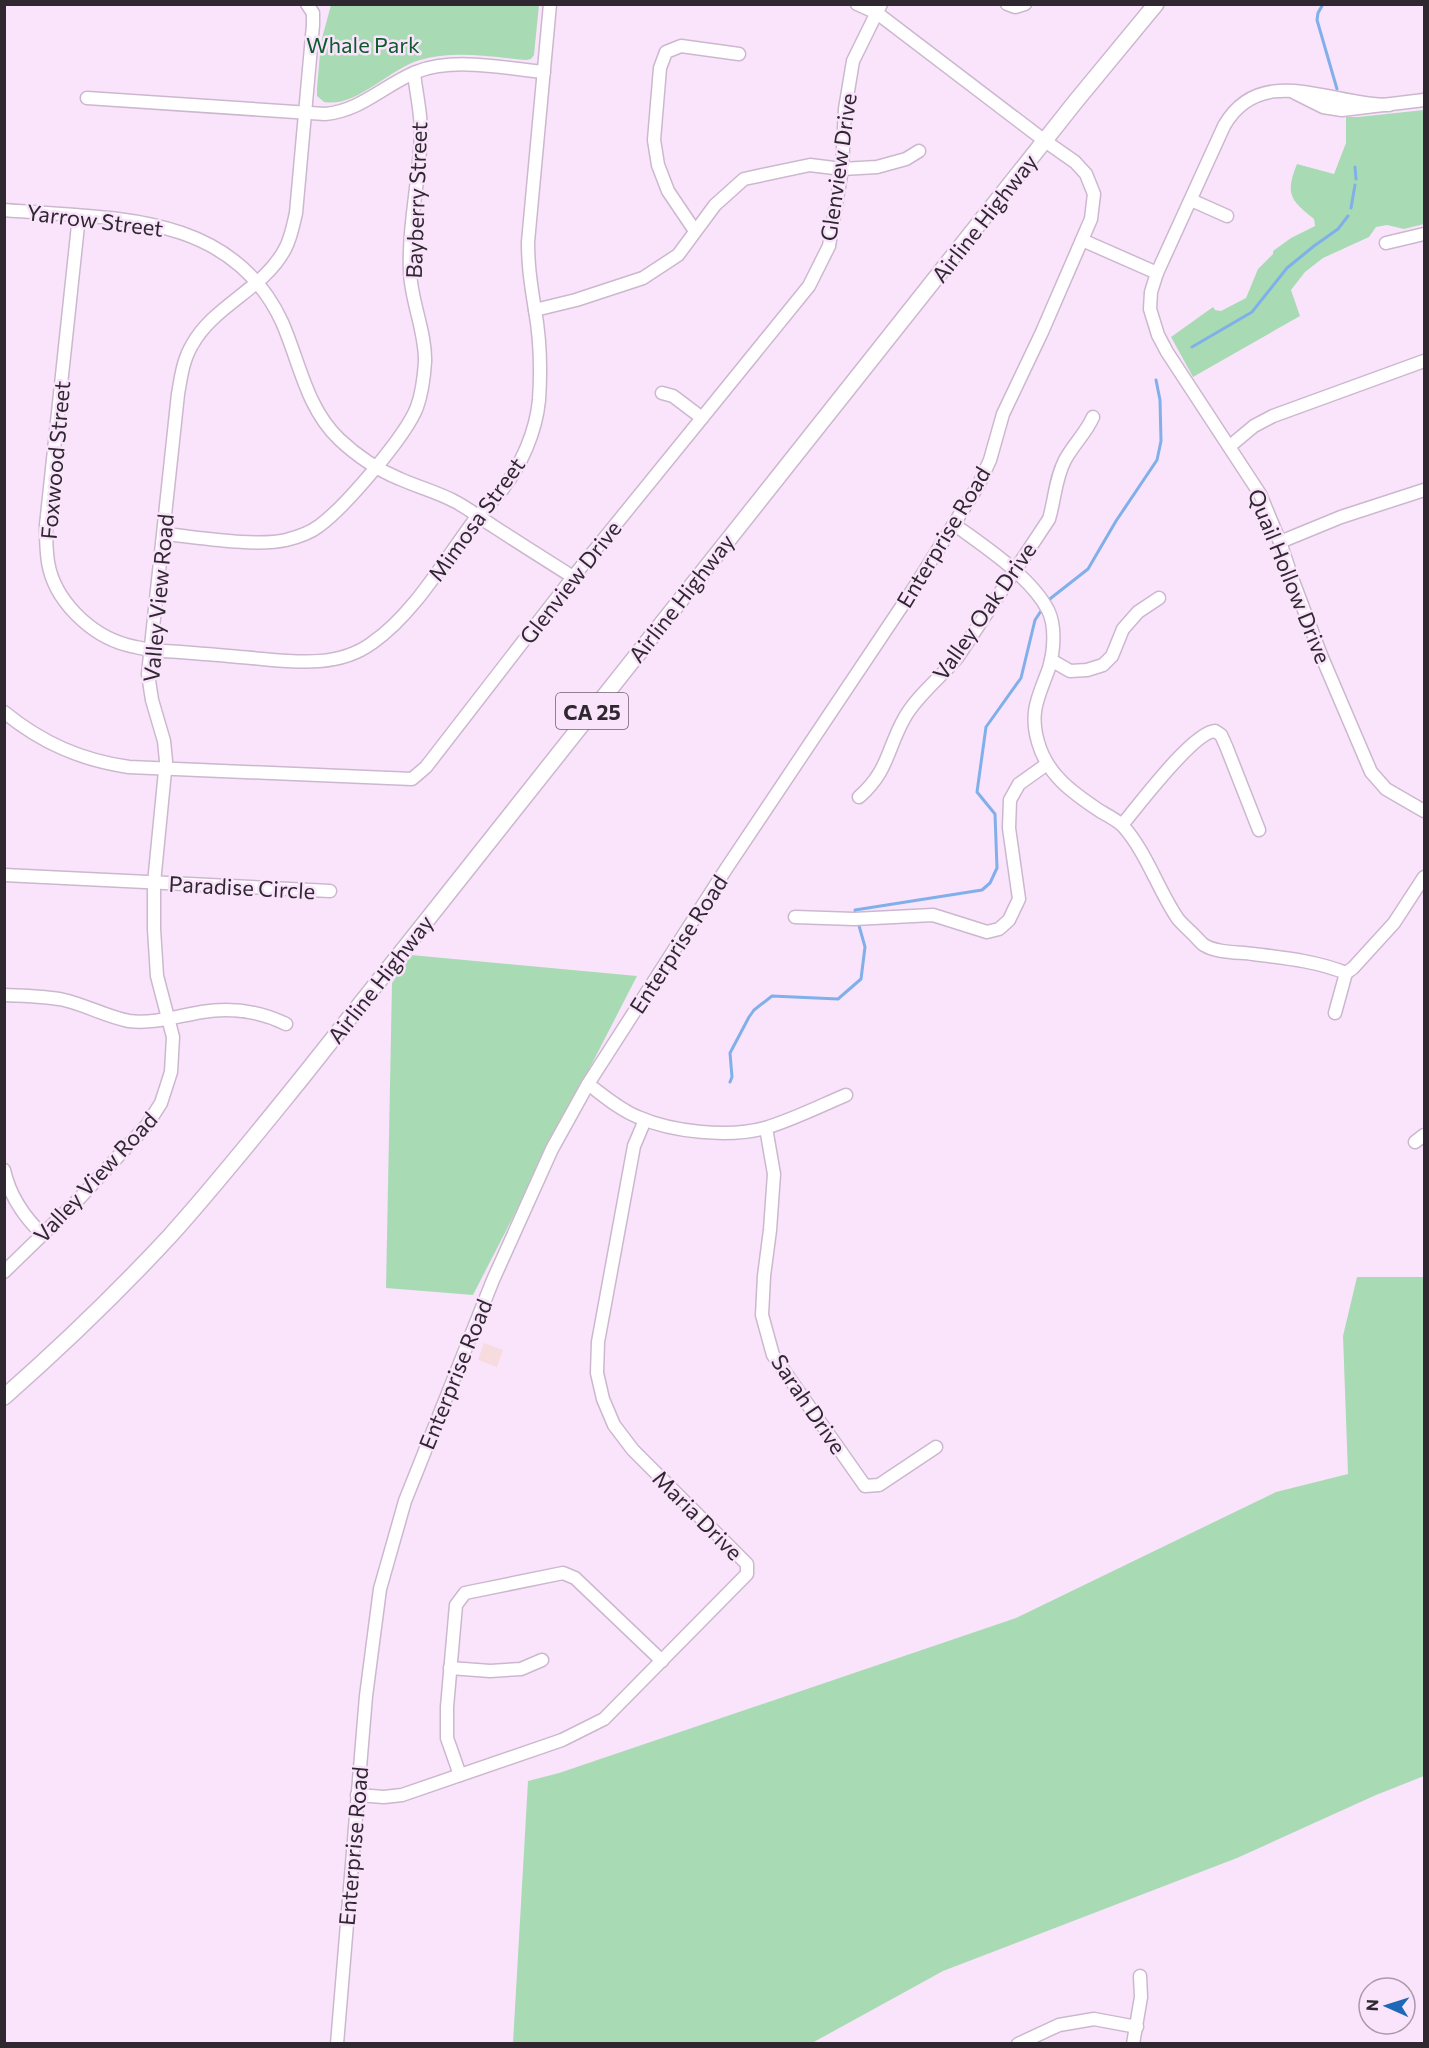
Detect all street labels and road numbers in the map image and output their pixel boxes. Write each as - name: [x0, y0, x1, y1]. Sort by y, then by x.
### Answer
- street label: Glenview Drive: [814, 91, 862, 243]
- street label: Bayberry Street: [400, 121, 432, 279]
- street label: Airline Highway: [925, 148, 1043, 288]
- street label: Yarrow Street: [25, 198, 165, 242]
- street label: Foxwood Street: [35, 380, 75, 540]
- street label: Mimosa Street: [422, 452, 530, 586]
- street label: Enterprise Road: [890, 462, 996, 612]
- street label: Quail Hollow Drive: [1243, 485, 1337, 667]
- street label: Valley View Road: [137, 513, 179, 683]
- street label: Glenview Drive: [514, 515, 626, 649]
- street label: Airline Highway: [622, 528, 740, 668]
- street label: Valley Oak Drive: [926, 537, 1042, 685]
- road number: CA 25: [556, 693, 628, 729]
- street label: Paradise Circle: [168, 870, 316, 904]
- street label: Enterprise Road: [623, 870, 733, 1018]
- street label: Airline Highway: [321, 909, 439, 1049]
- street label: Valley View Road: [28, 1106, 162, 1248]
- street label: Enterprise Road: [413, 1295, 497, 1453]
- street label: Sarah Drive: [766, 1349, 852, 1459]
- street label: Maria Drive: [648, 1465, 748, 1565]
- street label: Enterprise Road: [333, 1765, 373, 1927]

